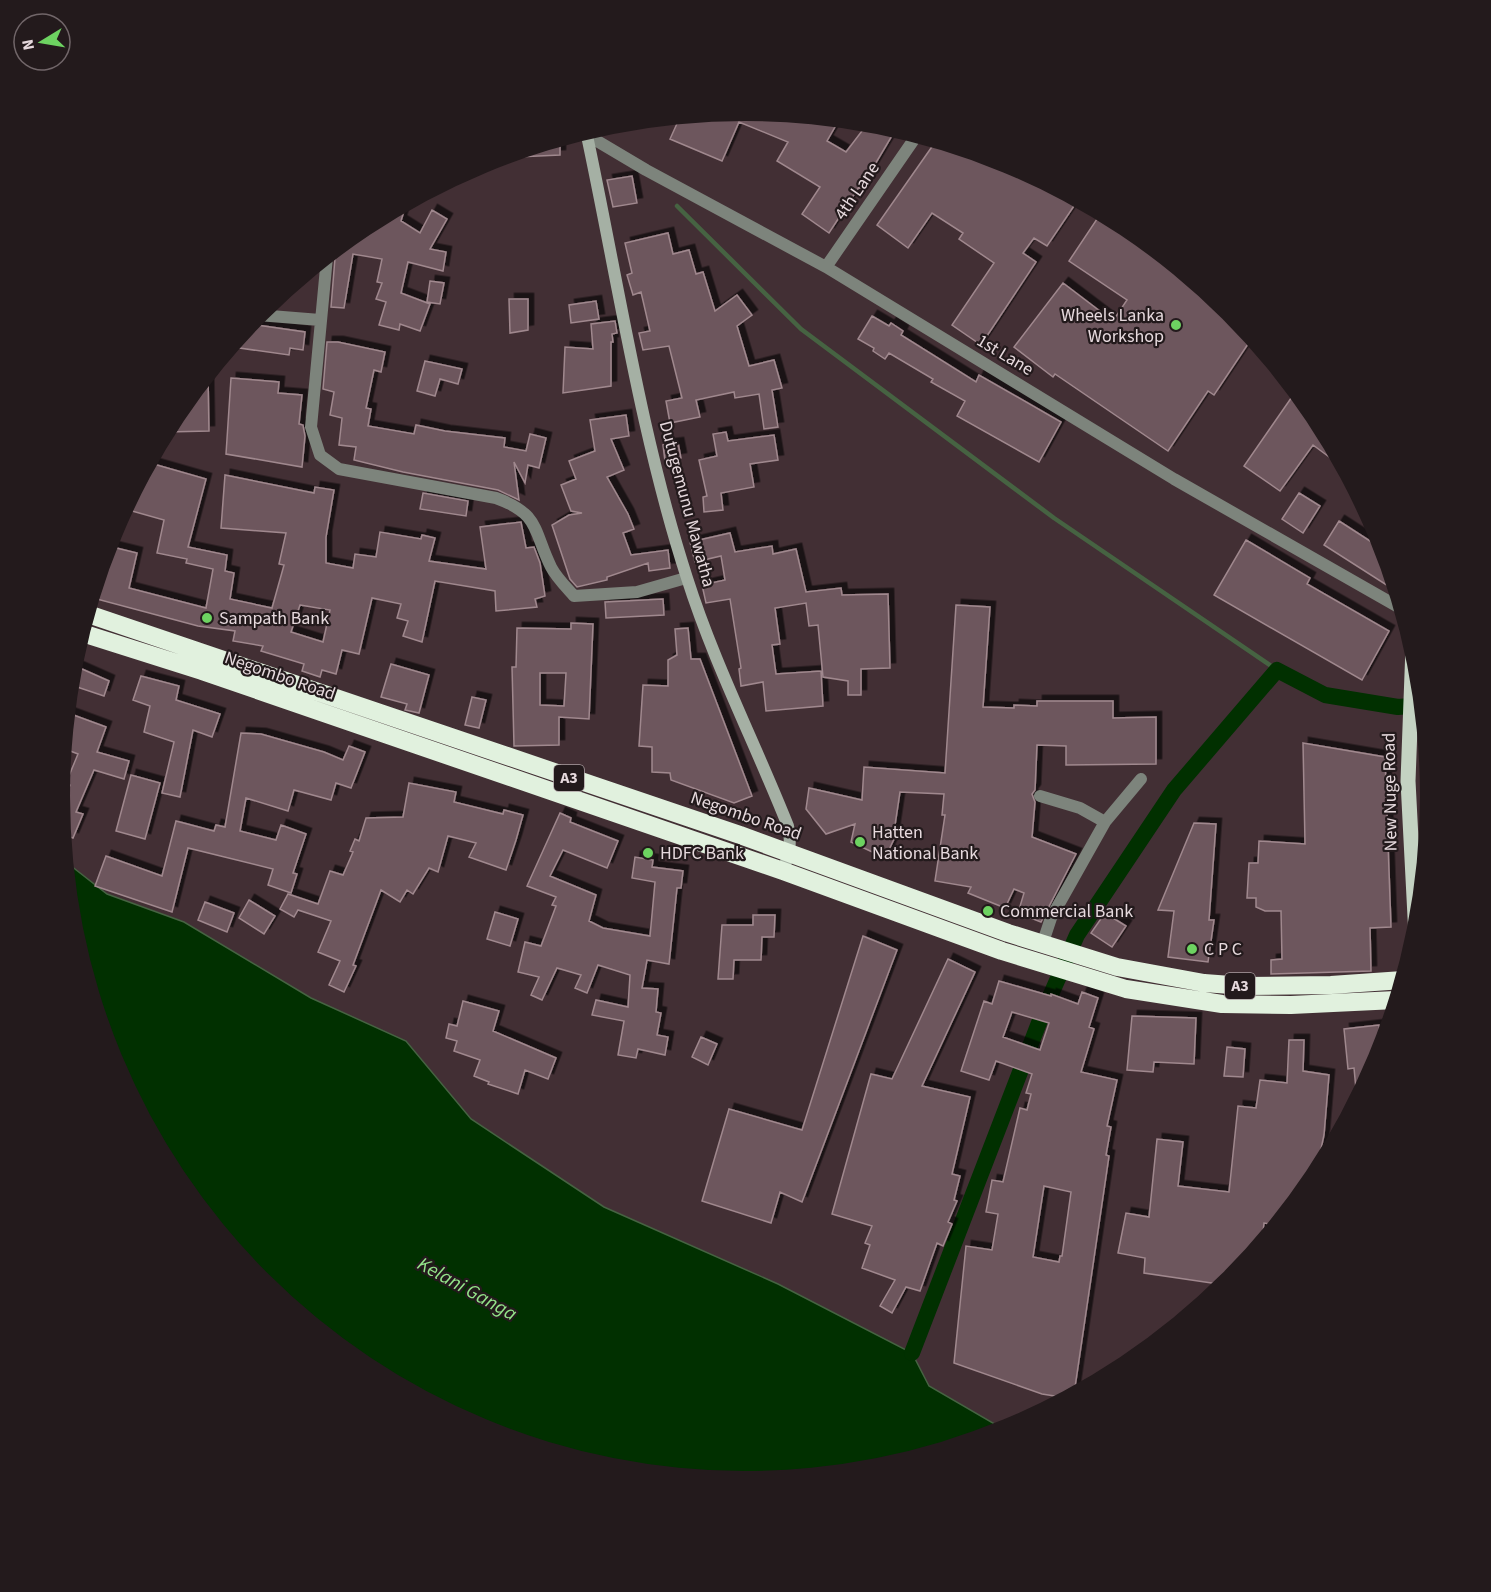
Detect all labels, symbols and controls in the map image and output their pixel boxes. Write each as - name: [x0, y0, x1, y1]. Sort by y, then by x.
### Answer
- north arrow: [12, 12, 72, 72]
- text: N: [16, 37, 40, 52]
- street label: 4th Lane: [828, 157, 886, 225]
- place label: Wheels Lanka Workshop: [1061, 303, 1164, 349]
- marker: Wheels Lanka Workshop: [1169, 318, 1183, 332]
- street label: 1st Lane: [972, 328, 1038, 382]
- street label: Dutugemunu Mawatha: [653, 418, 721, 590]
- place label: Sampath Bank: [219, 606, 329, 631]
- marker: Sampath Bank: [200, 611, 214, 625]
- street label: Negombo Road: [221, 645, 339, 707]
- street label: New Nuge Road: [1376, 732, 1404, 852]
- road number: A3: [554, 765, 584, 791]
- street label: Negombo Road: [687, 785, 805, 847]
- place label: Hatten National Bank: [872, 820, 978, 866]
- marker: Hatten National Bank: [853, 835, 867, 849]
- place label: HDFC Bank: [660, 841, 744, 866]
- marker: HDFC Bank: [641, 846, 655, 860]
- place label: Commercial Bank: [1000, 899, 1133, 924]
- marker: Commercial Bank: [981, 904, 995, 918]
- place label: C P C: [1204, 937, 1242, 962]
- marker: C P C: [1185, 942, 1199, 956]
- road number: A3: [1225, 973, 1255, 999]
- water label: Kelani Ganga: [412, 1250, 522, 1328]

